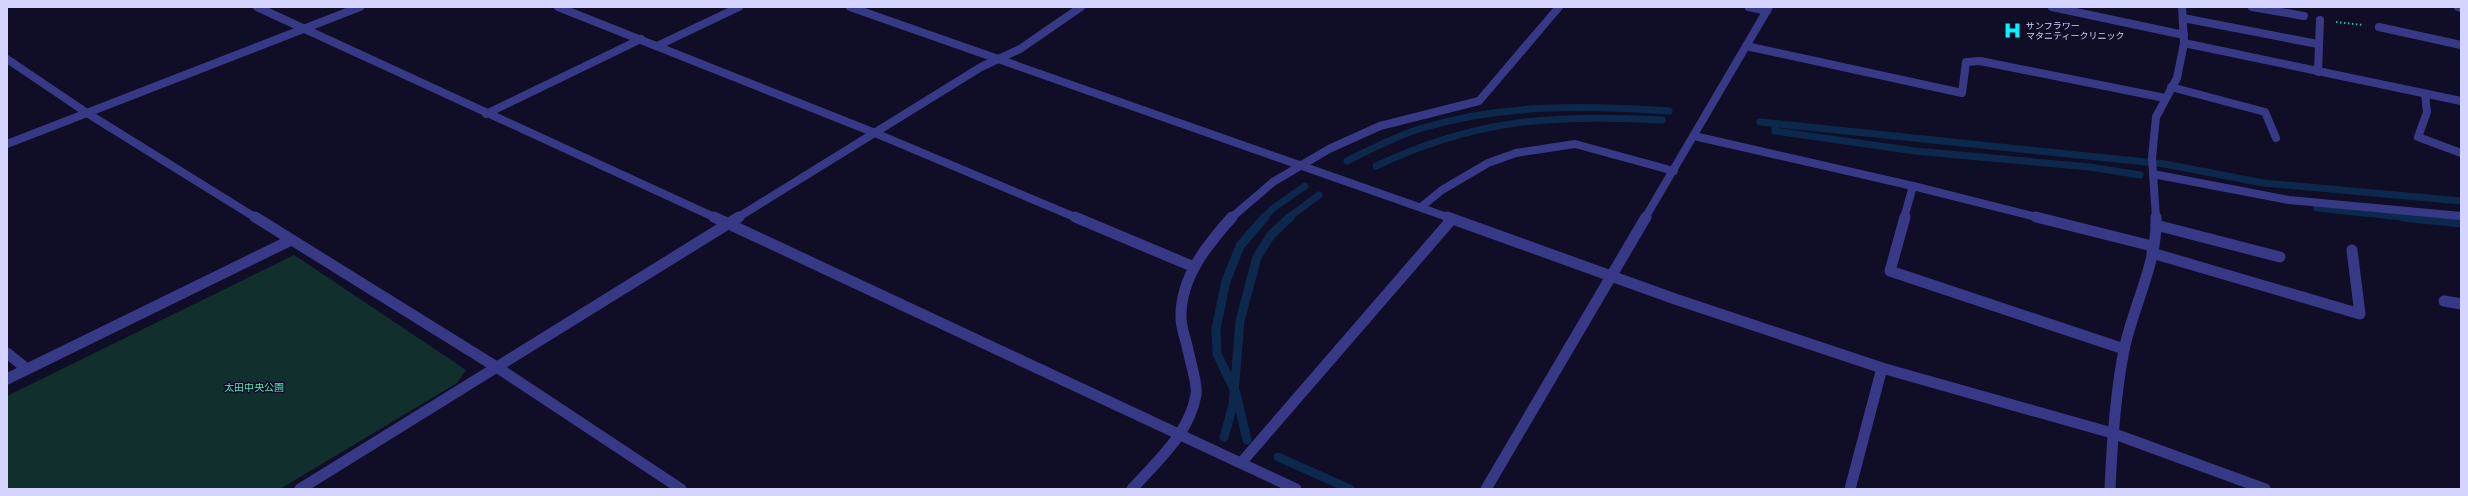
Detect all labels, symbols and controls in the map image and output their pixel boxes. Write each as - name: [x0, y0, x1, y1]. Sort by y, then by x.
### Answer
- hospital icon: サンフラワー マタニティークリニック: [2003, 21, 2023, 41]
- place label: サンフラワー マタニティークリニック: [2026, 21, 2124, 41]
- park label: 太田中央公園: [224, 382, 284, 393]

